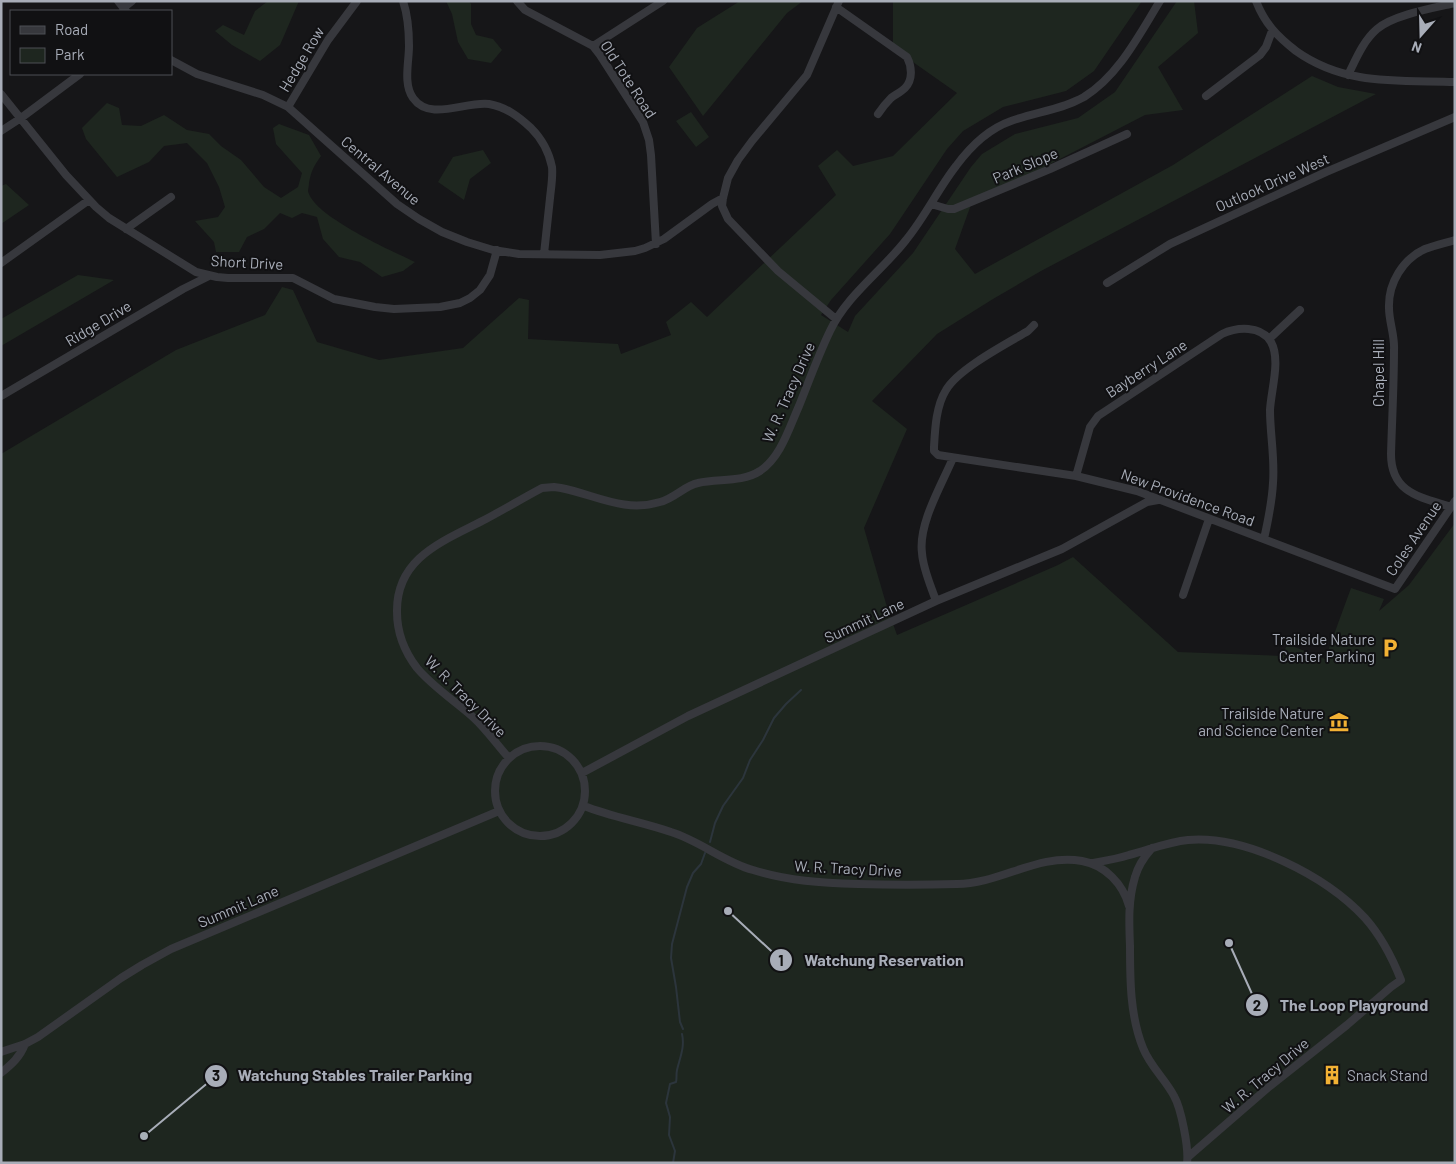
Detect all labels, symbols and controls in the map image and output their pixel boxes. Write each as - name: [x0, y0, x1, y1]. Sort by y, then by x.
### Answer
- legend: [10, 10, 172, 75]
- north arrow: [1396, 10, 1446, 60]
- text: Road: [55, 20, 88, 38]
- street label: Hedge Row: [275, 23, 328, 95]
- street label: Old Tote Road: [597, 37, 661, 121]
- text: N: [1409, 38, 1424, 57]
- text: Park: [55, 45, 85, 63]
- street label: Central Avenue: [338, 132, 424, 208]
- street label: Park Slope: [990, 143, 1060, 187]
- street label: Outlook Drive West: [1212, 149, 1332, 215]
- street label: Short Drive: [210, 251, 284, 273]
- street label: Ridge Drive: [62, 296, 134, 350]
- street label: Bayberry Lane: [1102, 335, 1190, 401]
- street label: W. R. Tracy Drive: [758, 339, 818, 445]
- street label: Chapel Hill: [1369, 339, 1387, 407]
- street label: New Providence Road: [1119, 464, 1257, 530]
- street label: Coles Avenue: [1381, 497, 1445, 579]
- street label: Summit Lane: [821, 594, 907, 646]
- place label: Trailside Nature Center Parking: [1272, 630, 1375, 665]
- parking icon: Trailside Nature Center Parking: [1379, 637, 1401, 659]
- street label: W. R. Tracy Drive: [422, 652, 510, 740]
- place label: Trailside Nature and Science Center: [1198, 704, 1325, 739]
- museum icon: Trailside Nature and Science Center: [1328, 711, 1350, 733]
- street label: W. R. Tracy Drive: [794, 856, 902, 880]
- street label: Summit Lane: [195, 881, 281, 931]
- callout: Watchung Reservation: [769, 945, 973, 976]
- text: Watchung Reservation: [804, 950, 964, 969]
- text: 1: [778, 951, 784, 969]
- callout: The Loop Playground: [1245, 990, 1438, 1021]
- text: The Loop Playground: [1280, 995, 1428, 1014]
- text: 2: [1253, 996, 1261, 1014]
- street label: W. R. Tracy Drive: [1218, 1033, 1312, 1117]
- callout: Watchung Stables Trailer Parking: [203, 1060, 483, 1091]
- building icon: Snack Stand: [1321, 1064, 1343, 1086]
- text: Watchung Stables Trailer Parking: [238, 1065, 472, 1084]
- text: 3: [212, 1066, 220, 1084]
- place label: Snack Stand: [1347, 1066, 1428, 1084]

